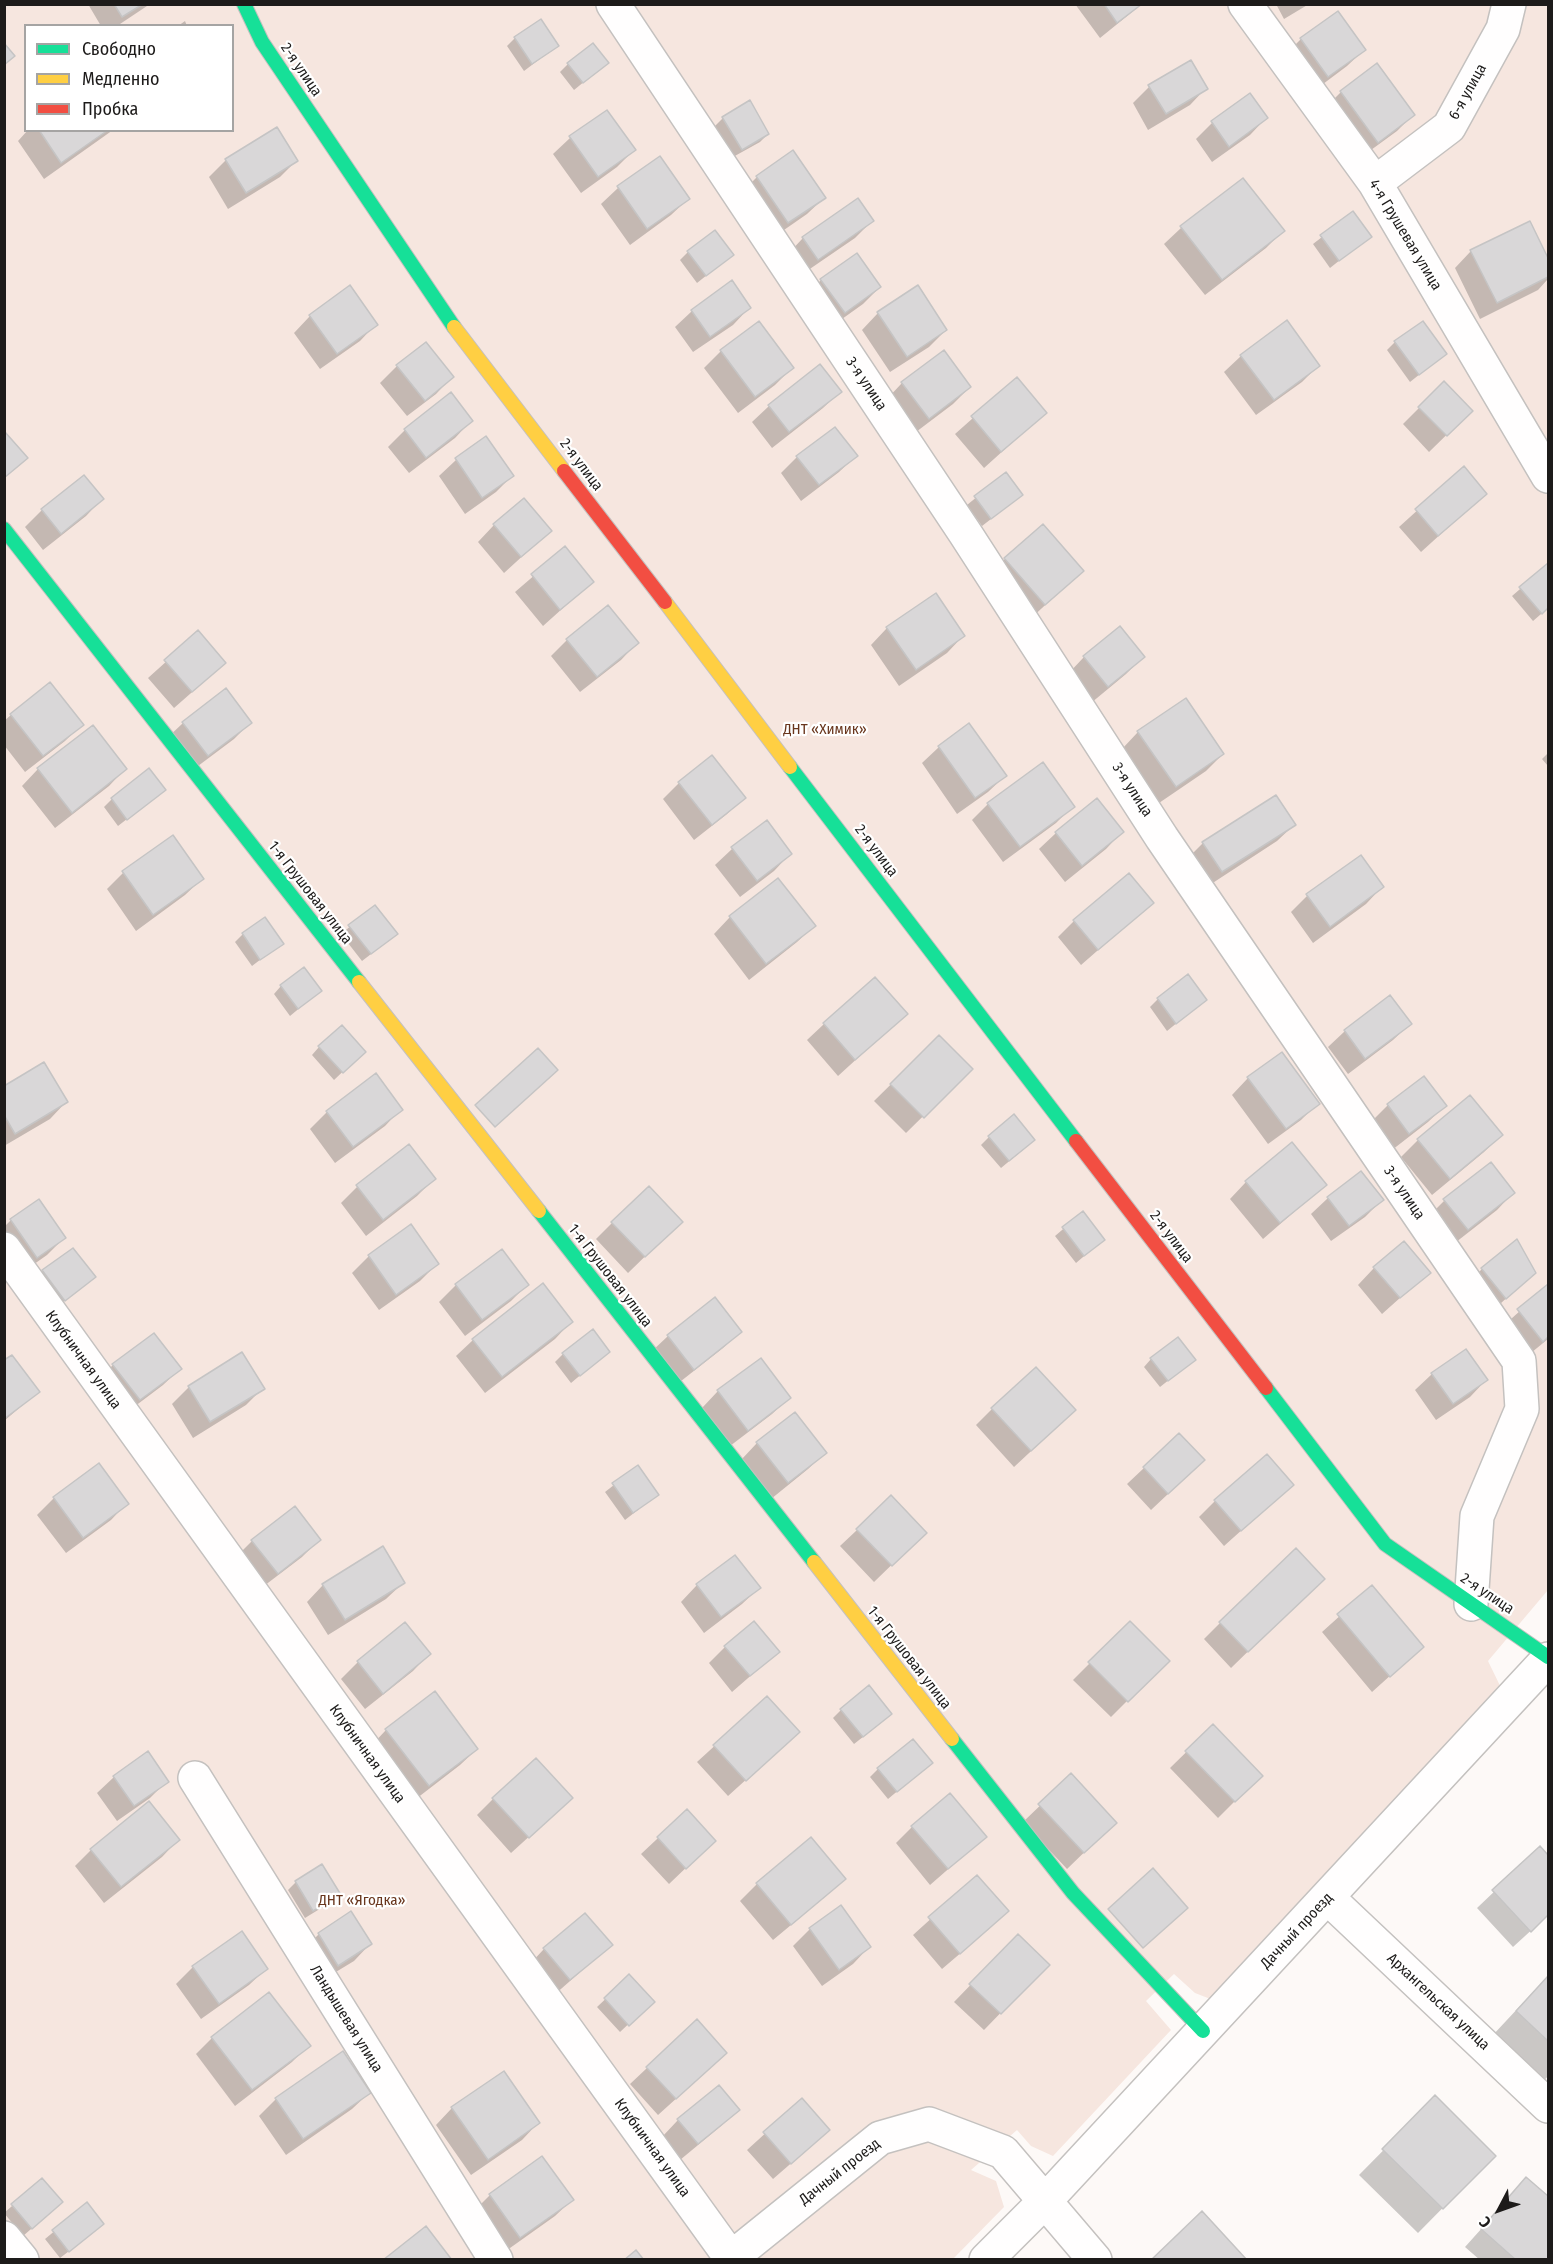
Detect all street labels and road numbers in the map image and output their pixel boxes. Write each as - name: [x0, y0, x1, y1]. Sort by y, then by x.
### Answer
- street label: 2-я улица: [277, 40, 325, 100]
- street label: 6-я улица: [1445, 61, 1491, 123]
- street label: 4-я Грушевая улица: [1365, 176, 1445, 294]
- street label: 3-я улица: [842, 354, 890, 414]
- street label: 2-я улица: [556, 435, 606, 495]
- street label: 3-я улица: [1108, 760, 1156, 820]
- street label: 2-я улица: [851, 821, 901, 881]
- street label: 1-я Грушовая улица: [264, 838, 356, 948]
- street label: 3-я улица: [1380, 1163, 1428, 1223]
- street label: 2-я улица: [1146, 1207, 1196, 1267]
- street label: 1-я Грушовая улица: [564, 1221, 656, 1331]
- street label: Клубничная улица: [41, 1307, 125, 1413]
- street label: 2-я улица: [1457, 1570, 1517, 1618]
- street label: 1-я Грушовая улица: [863, 1603, 955, 1713]
- street label: Клубничная улица: [325, 1701, 409, 1807]
- street label: Дачный проезд: [1257, 1889, 1337, 1973]
- street label: Архангельская улица: [1383, 1950, 1493, 2054]
- street label: Ландышевая улица: [306, 1962, 386, 2076]
- street label: Клубничная улица: [610, 2095, 694, 2201]
- street label: Дачный проезд: [796, 2135, 884, 2209]

